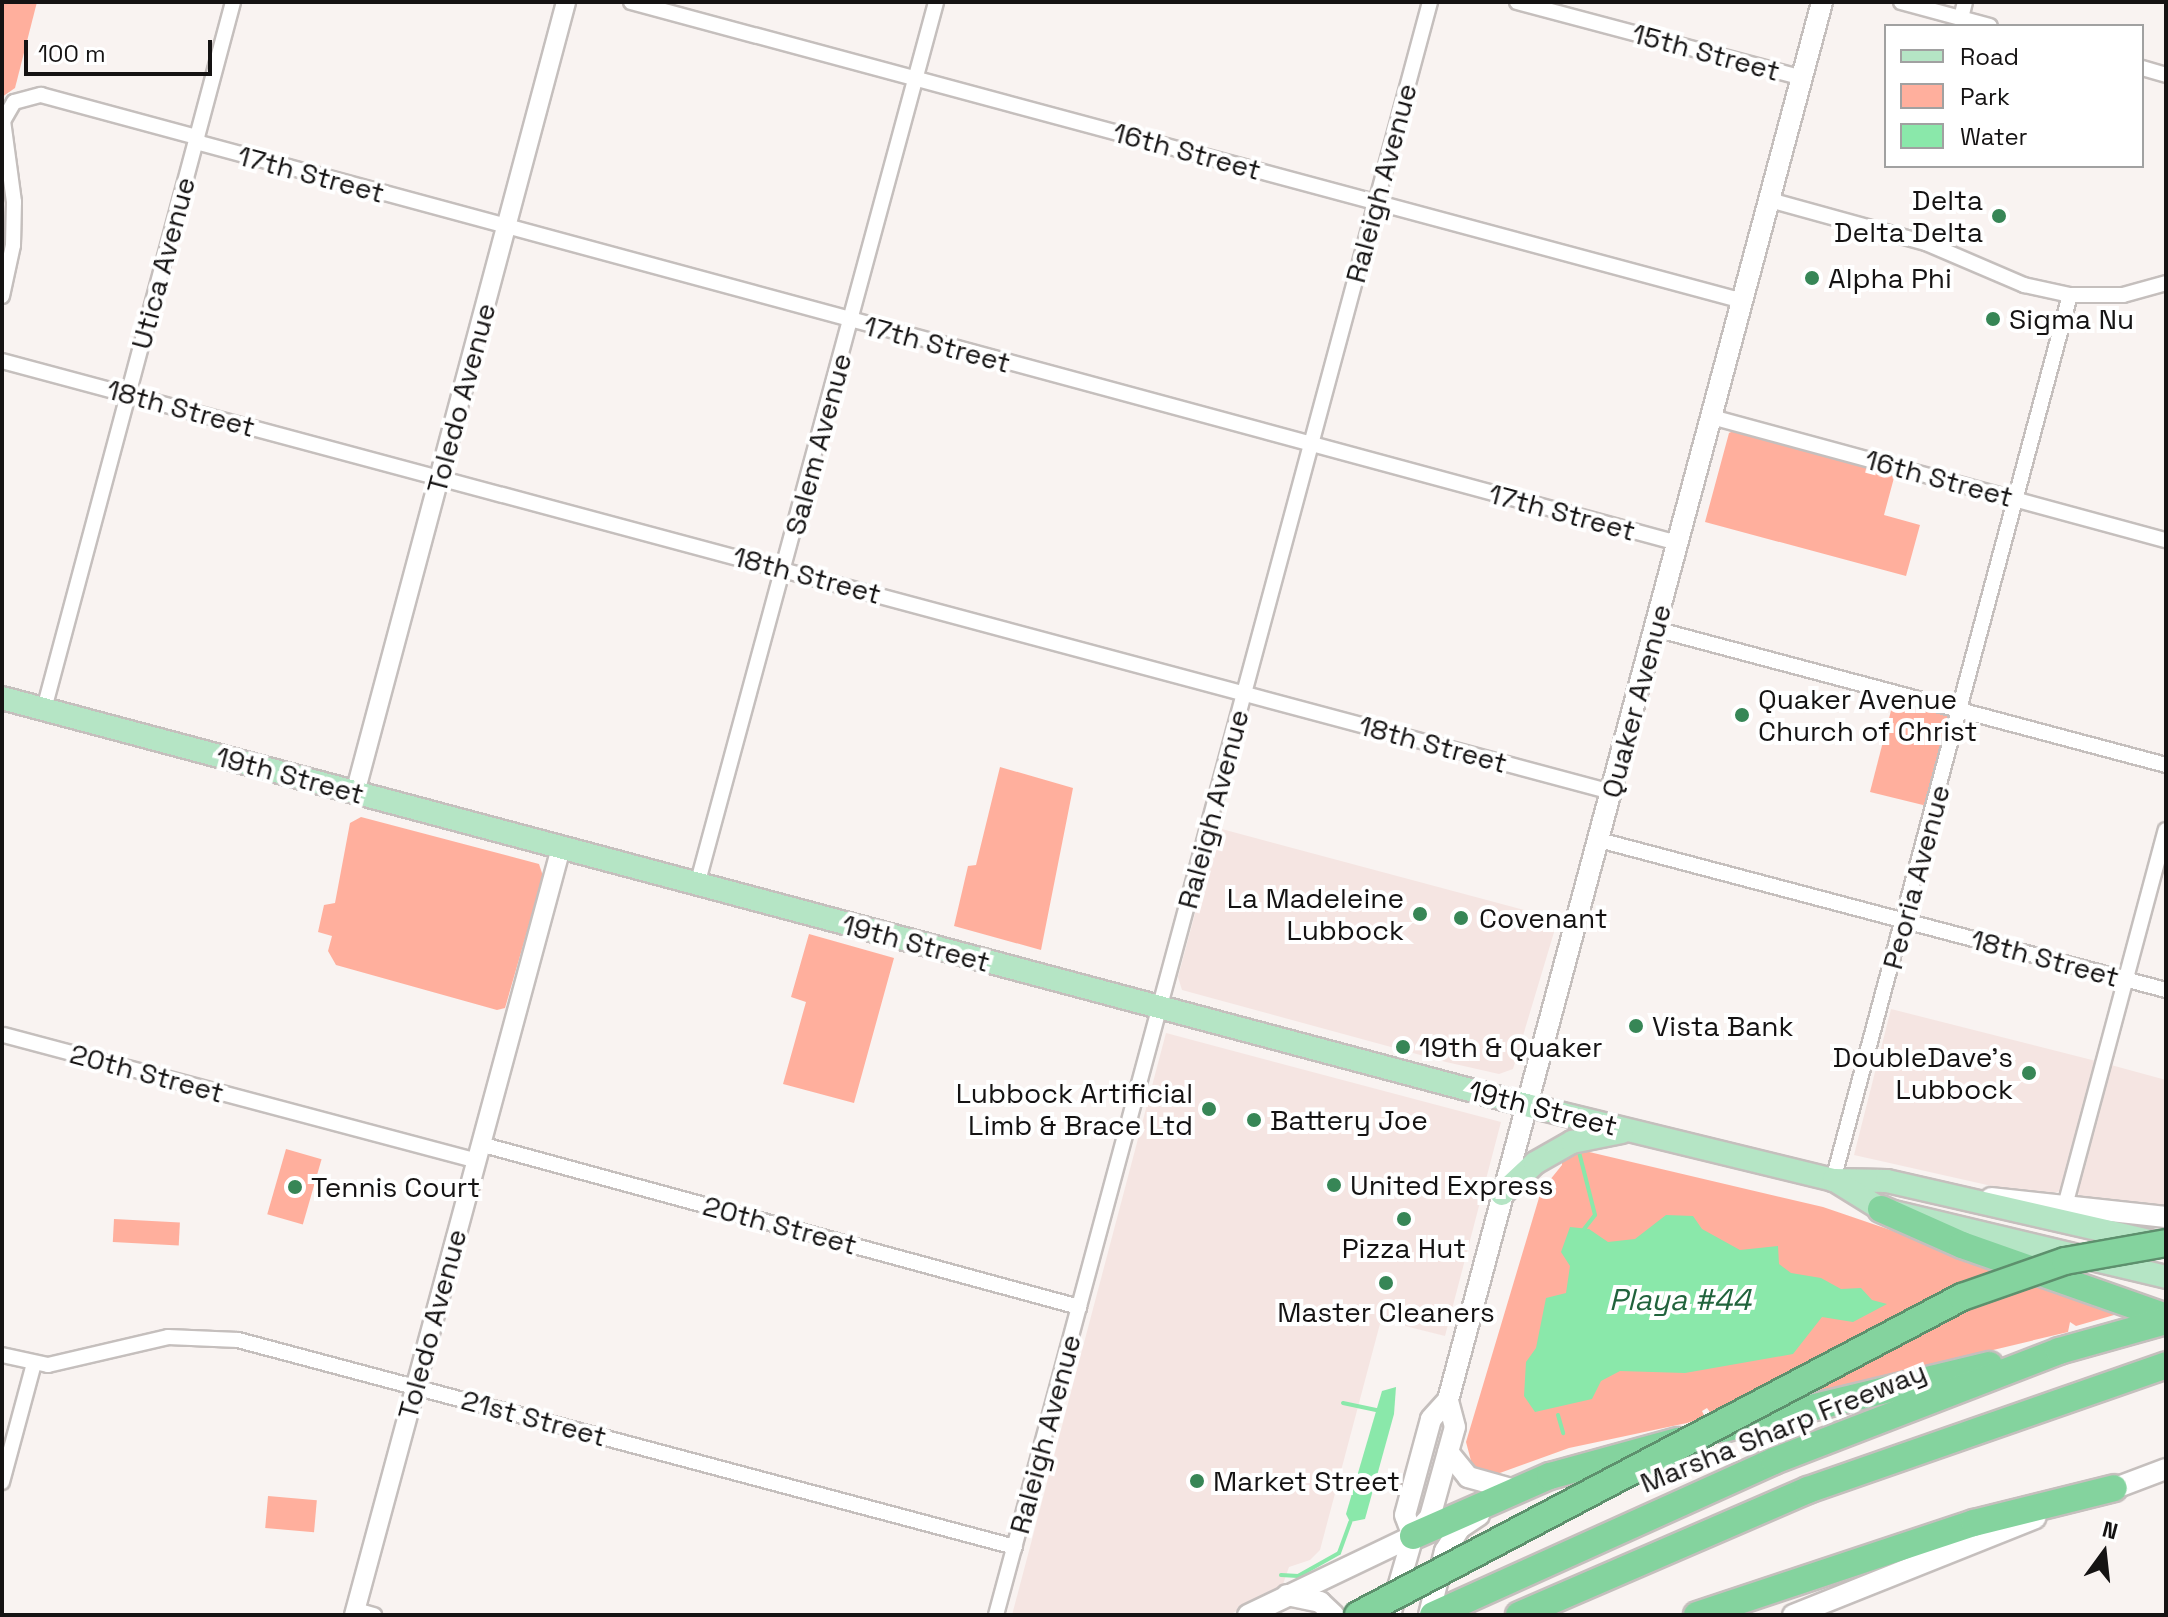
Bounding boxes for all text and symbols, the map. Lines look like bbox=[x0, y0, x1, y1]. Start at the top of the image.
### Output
street label: 15th Street bbox=[1629, 16, 1783, 88]
scale bar bbox=[28, 24, 216, 74]
legend bbox=[1884, 24, 2144, 168]
text: 100 m bbox=[38, 38, 106, 69]
text: Road bbox=[1960, 41, 2019, 72]
street label: Raleigh Avenue bbox=[1338, 80, 1424, 286]
text: Park bbox=[1960, 81, 2010, 112]
street label: 16th Street bbox=[1109, 115, 1265, 187]
text: Water bbox=[1960, 121, 2028, 152]
street label: 17th Street bbox=[234, 138, 388, 210]
street label: Utica Avenue bbox=[124, 173, 202, 353]
place label: Delta Delta Delta bbox=[1834, 183, 1983, 249]
marker: Delta Delta Delta bbox=[1990, 207, 2008, 225]
place label: Alpha Phi bbox=[1828, 261, 1952, 295]
marker: Alpha Phi bbox=[1803, 269, 1821, 287]
street label: Toledo Avenue bbox=[419, 299, 503, 497]
place label: Sigma Nu bbox=[2009, 302, 2134, 336]
street label: 17th Street bbox=[860, 308, 1014, 380]
marker: Sigma Nu bbox=[1984, 310, 2002, 328]
street label: Salem Avenue bbox=[778, 349, 858, 539]
street label: 18th Street bbox=[103, 372, 259, 444]
street label: 16th Street bbox=[1861, 442, 2017, 514]
street label: 17th Street bbox=[1485, 476, 1639, 548]
street label: 18th Street bbox=[729, 539, 885, 611]
street label: Quaker Avenue bbox=[1594, 600, 1678, 802]
place label: Quaker Avenue Church of Christ bbox=[1758, 682, 1977, 748]
street label: Raleigh Avenue bbox=[1170, 706, 1256, 912]
marker: Quaker Avenue Church of Christ bbox=[1733, 706, 1751, 724]
street label: 18th Street bbox=[1355, 708, 1511, 780]
street label: 19th Street bbox=[212, 739, 368, 811]
street label: Peoria Avenue bbox=[1875, 781, 1957, 973]
place label: La Madeleine Lubbock bbox=[1227, 881, 1404, 947]
place label: Covenant bbox=[1479, 901, 1608, 935]
marker: La Madeleine Lubbock bbox=[1411, 905, 1429, 923]
street label: 19th Street bbox=[838, 907, 994, 979]
marker: Covenant bbox=[1450, 907, 1472, 929]
street label: 18th Street bbox=[1967, 922, 2123, 994]
place label: Vista Bank bbox=[1652, 1009, 1794, 1043]
marker: Vista Bank bbox=[1627, 1017, 1645, 1035]
place label: 19th & Quaker bbox=[1419, 1030, 1603, 1064]
street label: 20th Street bbox=[67, 1036, 227, 1110]
marker: 19th & Quaker bbox=[1394, 1038, 1412, 1056]
place label: DoubleDave's Lubbock bbox=[1833, 1040, 2013, 1106]
marker: DoubleDave's Lubbock bbox=[2020, 1064, 2038, 1082]
street label: 19th Street bbox=[1465, 1073, 1621, 1143]
place label: Lubbock Artificial Limb & Brace Ltd bbox=[955, 1076, 1193, 1142]
marker: Lubbock Artificial Limb & Brace Ltd bbox=[1200, 1100, 1218, 1118]
place label: Battery Joe bbox=[1270, 1103, 1428, 1137]
marker: Battery Joe bbox=[1245, 1111, 1263, 1129]
place label: United Express bbox=[1350, 1168, 1553, 1202]
place label: Tennis Court bbox=[311, 1170, 480, 1204]
marker: United Express bbox=[1325, 1176, 1343, 1194]
marker: Tennis Court bbox=[286, 1178, 304, 1196]
street label: 20th Street bbox=[700, 1188, 860, 1262]
marker: Pizza Hut bbox=[1395, 1210, 1413, 1228]
street label: Toledo Avenue bbox=[390, 1225, 474, 1423]
place label: Pizza Hut bbox=[1342, 1231, 1466, 1265]
marker: Master Cleaners bbox=[1377, 1274, 1395, 1292]
water label: Playa #44 bbox=[1609, 1282, 1751, 1318]
place label: Master Cleaners bbox=[1277, 1295, 1495, 1329]
street label: Raleigh Avenue bbox=[1002, 1331, 1088, 1537]
street label: Marsha Sharp Freeway bbox=[1635, 1354, 1931, 1500]
street label: 21st Street bbox=[458, 1383, 610, 1453]
place label: Market Street bbox=[1213, 1464, 1400, 1498]
marker: Market Street bbox=[1188, 1472, 1206, 1490]
north arrow bbox=[2064, 1513, 2144, 1593]
text: N bbox=[2099, 1514, 2121, 1545]

